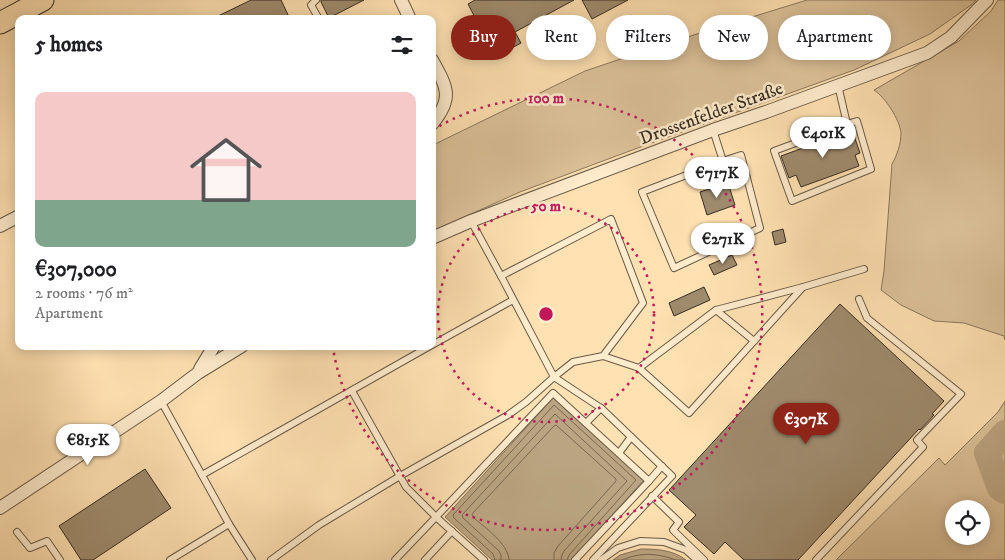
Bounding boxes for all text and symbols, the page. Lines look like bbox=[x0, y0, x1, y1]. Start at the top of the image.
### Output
chip: Buy bbox=[451, 15, 516, 60]
chip: Rent bbox=[526, 15, 596, 60]
chip: Filters bbox=[606, 15, 689, 60]
chip: New bbox=[699, 15, 768, 60]
chip: Apartment bbox=[778, 15, 891, 60]
icon: filters bbox=[388, 31, 416, 59]
text: 5 homes bbox=[35, 32, 103, 58]
street label: Drossenfelder Straße bbox=[637, 78, 786, 150]
text: 100 m bbox=[528, 89, 565, 108]
pin: €401K bbox=[788, 116, 858, 159]
text: €401K bbox=[801, 123, 845, 143]
icon: home bbox=[181, 125, 271, 215]
pin: €717K bbox=[682, 156, 752, 199]
text: €717K bbox=[695, 163, 739, 183]
text: 50 m bbox=[530, 197, 562, 216]
pin: €271K bbox=[688, 222, 758, 265]
text: €271K bbox=[702, 229, 744, 249]
text: €307,000 bbox=[35, 257, 117, 283]
text: 2 rooms · 76 m² bbox=[35, 283, 133, 303]
text: Apartment bbox=[35, 303, 103, 323]
centre of rings bbox=[537, 305, 555, 323]
pin: €307K bbox=[771, 402, 841, 445]
text: €307K bbox=[784, 409, 828, 429]
pin: €815K bbox=[53, 424, 123, 466]
text: €815K bbox=[67, 430, 109, 450]
map controls bbox=[945, 500, 990, 545]
button: locate bbox=[945, 500, 990, 545]

